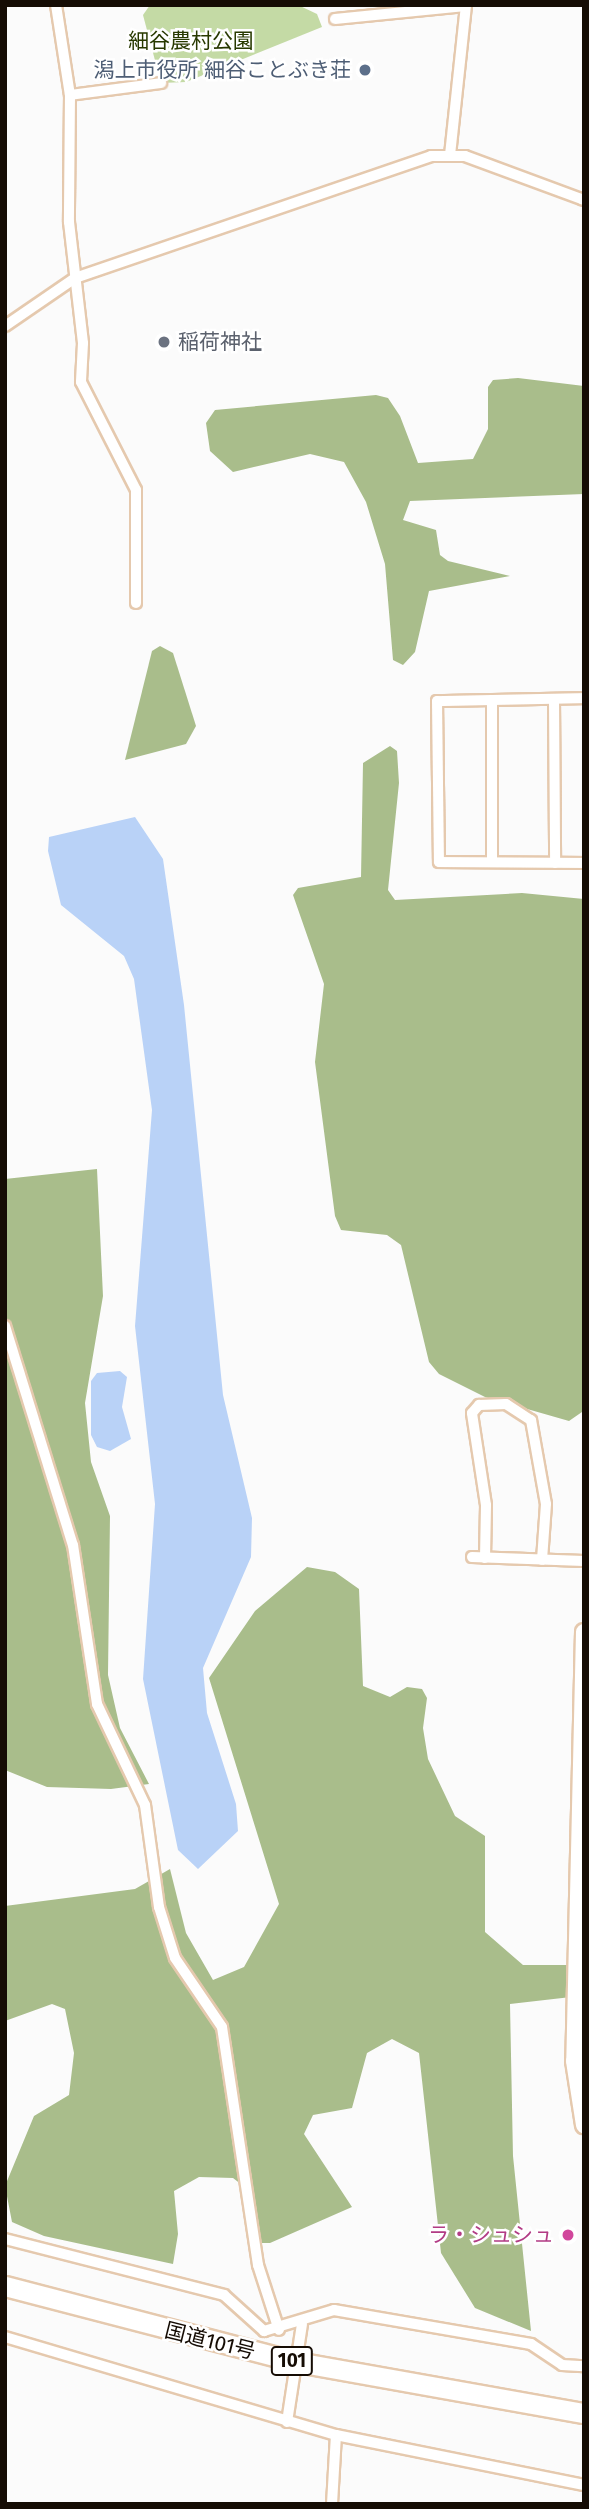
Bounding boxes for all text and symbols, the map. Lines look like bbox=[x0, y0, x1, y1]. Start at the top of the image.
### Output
park label: 細谷農村公園 bbox=[128, 28, 254, 54]
place label: 潟上市役所 細谷ことぶき荘 bbox=[93, 57, 351, 83]
marker: 潟上市役所 細谷ことぶき荘 bbox=[357, 62, 373, 78]
place label: 稲荷神社 bbox=[178, 329, 262, 355]
marker: 稲荷神社 bbox=[156, 334, 172, 350]
place label: ラ・シュシュ bbox=[428, 2222, 554, 2248]
marker: ラ・シュシュ bbox=[560, 2227, 576, 2243]
street label: 国道101号 bbox=[162, 2318, 258, 2364]
road number: 101 bbox=[269, 2346, 315, 2376]

